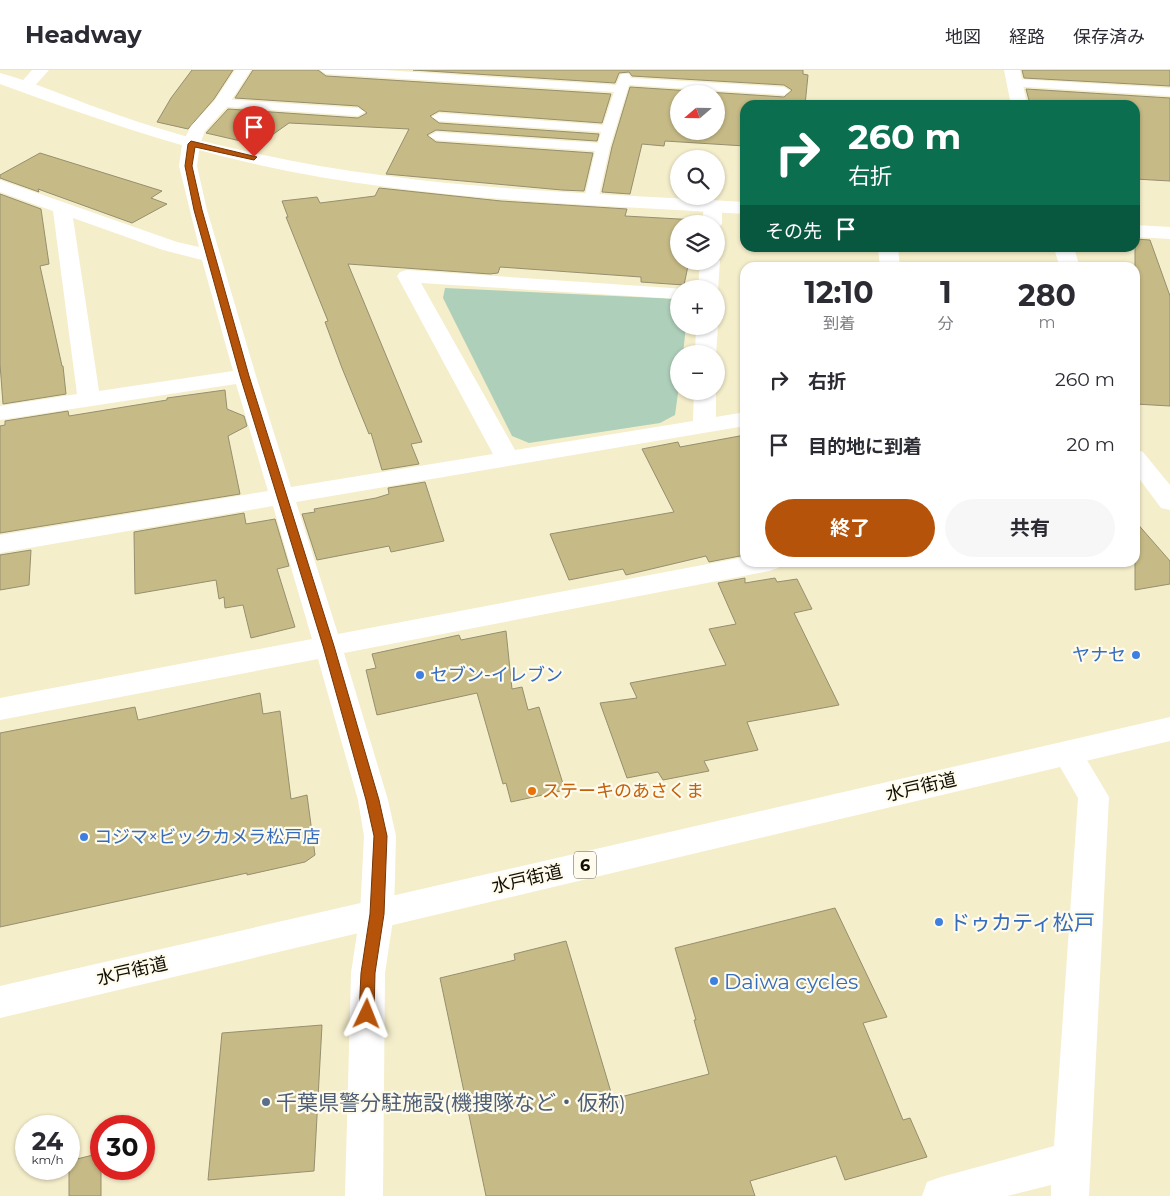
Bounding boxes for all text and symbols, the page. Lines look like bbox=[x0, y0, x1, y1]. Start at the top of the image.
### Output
text: Headway bbox=[25, 20, 142, 49]
text: 地図 bbox=[945, 26, 981, 48]
text: 経路 bbox=[1009, 26, 1045, 48]
text: 保存済み bbox=[1073, 26, 1145, 48]
north arrow bbox=[670, 85, 725, 140]
map controls bbox=[670, 85, 725, 400]
pin bbox=[233, 106, 275, 157]
icon: arrive bbox=[240, 113, 268, 141]
text: 260 m bbox=[848, 115, 961, 158]
icon: right bbox=[765, 120, 830, 185]
button: search bbox=[670, 150, 725, 205]
text: 右折 bbox=[848, 163, 892, 190]
button: layers bbox=[670, 215, 725, 270]
icon: arrive bbox=[832, 215, 860, 243]
text: その先 bbox=[765, 220, 822, 243]
text: 12:10 bbox=[804, 274, 874, 311]
text: 1 bbox=[940, 274, 952, 311]
text: 280 bbox=[1018, 277, 1076, 314]
button: + bbox=[670, 280, 725, 335]
text: m bbox=[1038, 313, 1055, 332]
text: 到着 bbox=[823, 314, 855, 333]
text: 分 bbox=[938, 314, 954, 333]
button: − bbox=[670, 345, 725, 400]
icon: right bbox=[765, 366, 793, 394]
text: 260 m bbox=[1055, 368, 1115, 391]
text: 右折 bbox=[808, 370, 846, 393]
icon: arrive bbox=[765, 431, 793, 459]
text: 20 m bbox=[1067, 433, 1115, 456]
text: 目的地に到着 bbox=[808, 435, 922, 458]
button: 終了 bbox=[765, 499, 935, 557]
button: 共有 bbox=[945, 499, 1115, 557]
place label: ヤナセ bbox=[1072, 644, 1126, 666]
marker: ヤナセ bbox=[1130, 649, 1142, 661]
place label: セブン-イレブン bbox=[430, 664, 563, 686]
marker: セブン-イレブン bbox=[414, 669, 426, 681]
street label: 水戸街道 bbox=[883, 768, 959, 806]
place label: ステーキのあさくま bbox=[542, 780, 704, 802]
marker: ステーキのあさくま bbox=[526, 785, 538, 797]
place label: コジマ×ビックカメラ松戸店 bbox=[94, 826, 320, 848]
marker: コジマ×ビックカメラ松戸店 bbox=[78, 831, 90, 843]
road number: 6 bbox=[574, 852, 596, 878]
street label: 水戸街道 bbox=[489, 860, 565, 898]
place label: ドゥカティ松戸 bbox=[949, 910, 1095, 935]
marker: ドゥカティ松戸 bbox=[933, 916, 945, 928]
street label: 水戸街道 bbox=[94, 952, 170, 990]
place label: Daiwa cycles bbox=[724, 969, 858, 994]
marker: Daiwa cycles bbox=[708, 975, 720, 987]
position arrow bbox=[340, 987, 392, 1039]
place label: 千葉県警分駐施設(機捜隊など・仮称) bbox=[276, 1090, 626, 1115]
marker: 千葉県警分駐施設(機捜隊など・仮称) bbox=[260, 1096, 272, 1108]
speed limit sign: 30 bbox=[90, 1115, 155, 1180]
text: 24 bbox=[32, 1126, 63, 1156]
text: km/h bbox=[31, 1152, 64, 1167]

